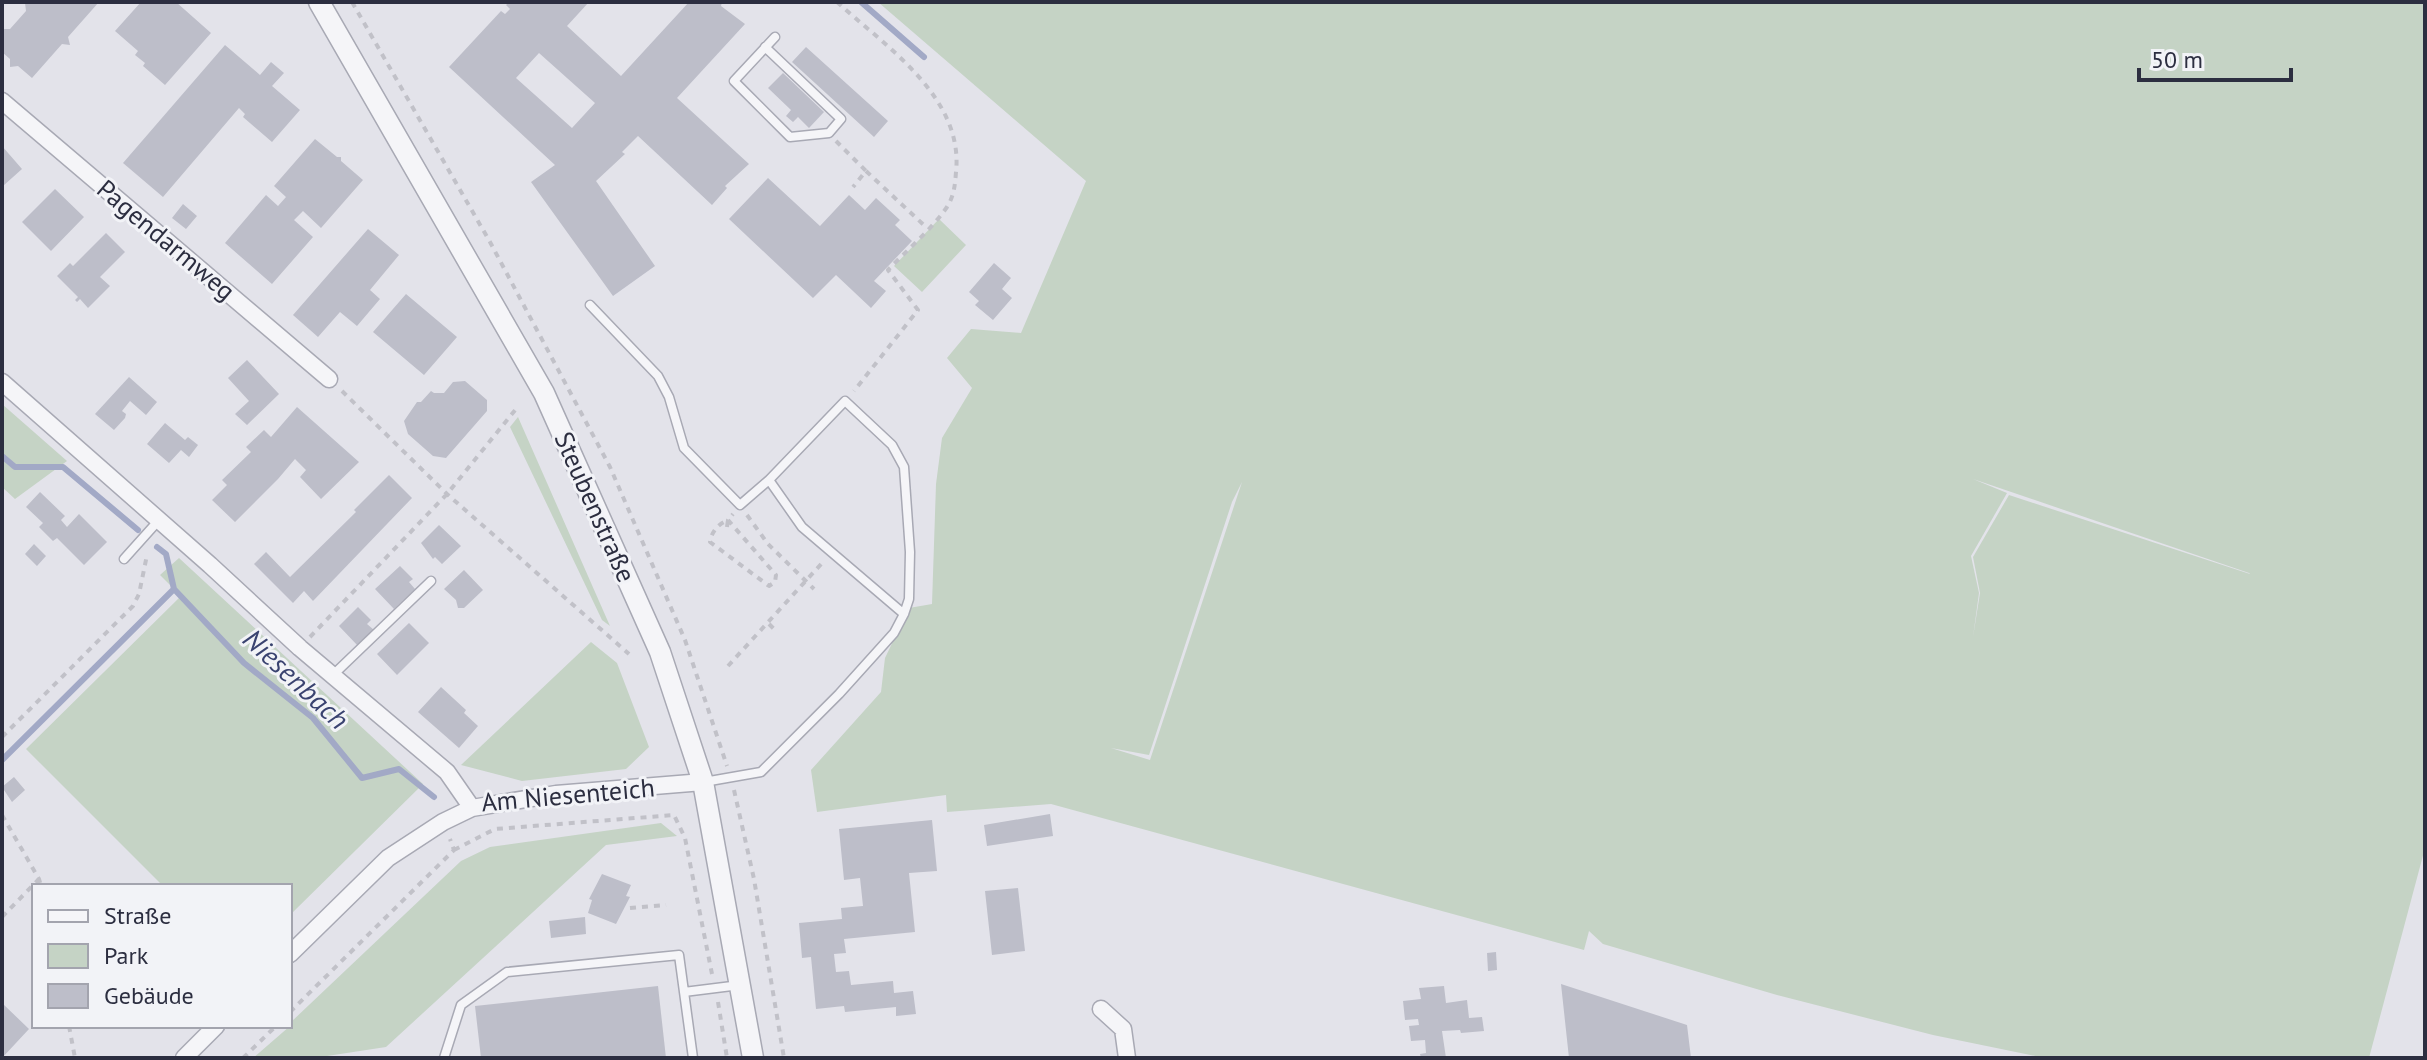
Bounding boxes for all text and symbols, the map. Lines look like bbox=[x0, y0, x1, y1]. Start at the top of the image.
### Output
scale bar bbox=[2139, 32, 2291, 82]
text: 50 m bbox=[2151, 44, 2203, 75]
street label: Pagendarmweg bbox=[90, 172, 242, 307]
street label: Steubenstraße bbox=[548, 426, 643, 587]
water label: Niesenbach bbox=[236, 620, 357, 737]
street label: Am Niesenteich bbox=[480, 770, 656, 819]
legend bbox=[32, 884, 292, 1028]
text: Straße bbox=[104, 900, 171, 931]
text: Park bbox=[104, 940, 149, 971]
text: Gebäude bbox=[104, 980, 194, 1011]

